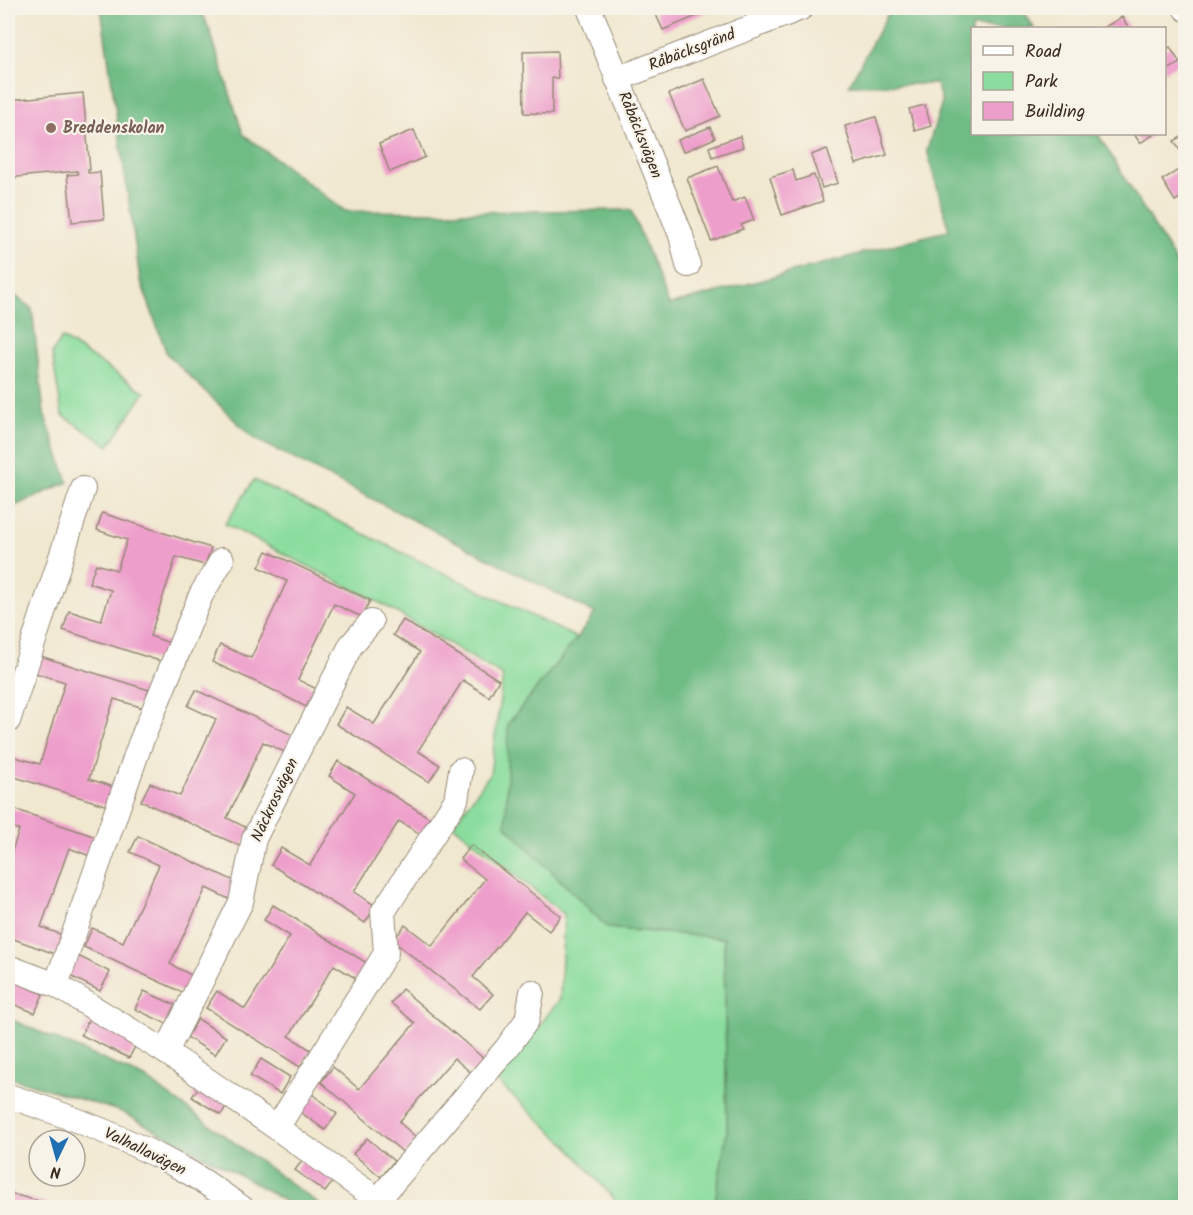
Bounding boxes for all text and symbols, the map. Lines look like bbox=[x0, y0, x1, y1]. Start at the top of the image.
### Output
street label: Råbäcksgränd bbox=[645, 22, 740, 78]
legend bbox=[971, 27, 1166, 135]
text: Road bbox=[1025, 38, 1062, 67]
text: Park bbox=[1025, 68, 1058, 97]
street label: Råbäcksvägen bbox=[611, 88, 669, 182]
text: Building bbox=[1025, 98, 1085, 127]
place label: Breddenskolan bbox=[63, 116, 165, 141]
marker: Breddenskolan bbox=[44, 121, 58, 135]
street label: Näckrosvägen bbox=[245, 754, 305, 846]
street label: Valhallavägen bbox=[100, 1121, 190, 1183]
north arrow bbox=[27, 1128, 87, 1188]
text: N bbox=[50, 1159, 62, 1184]

